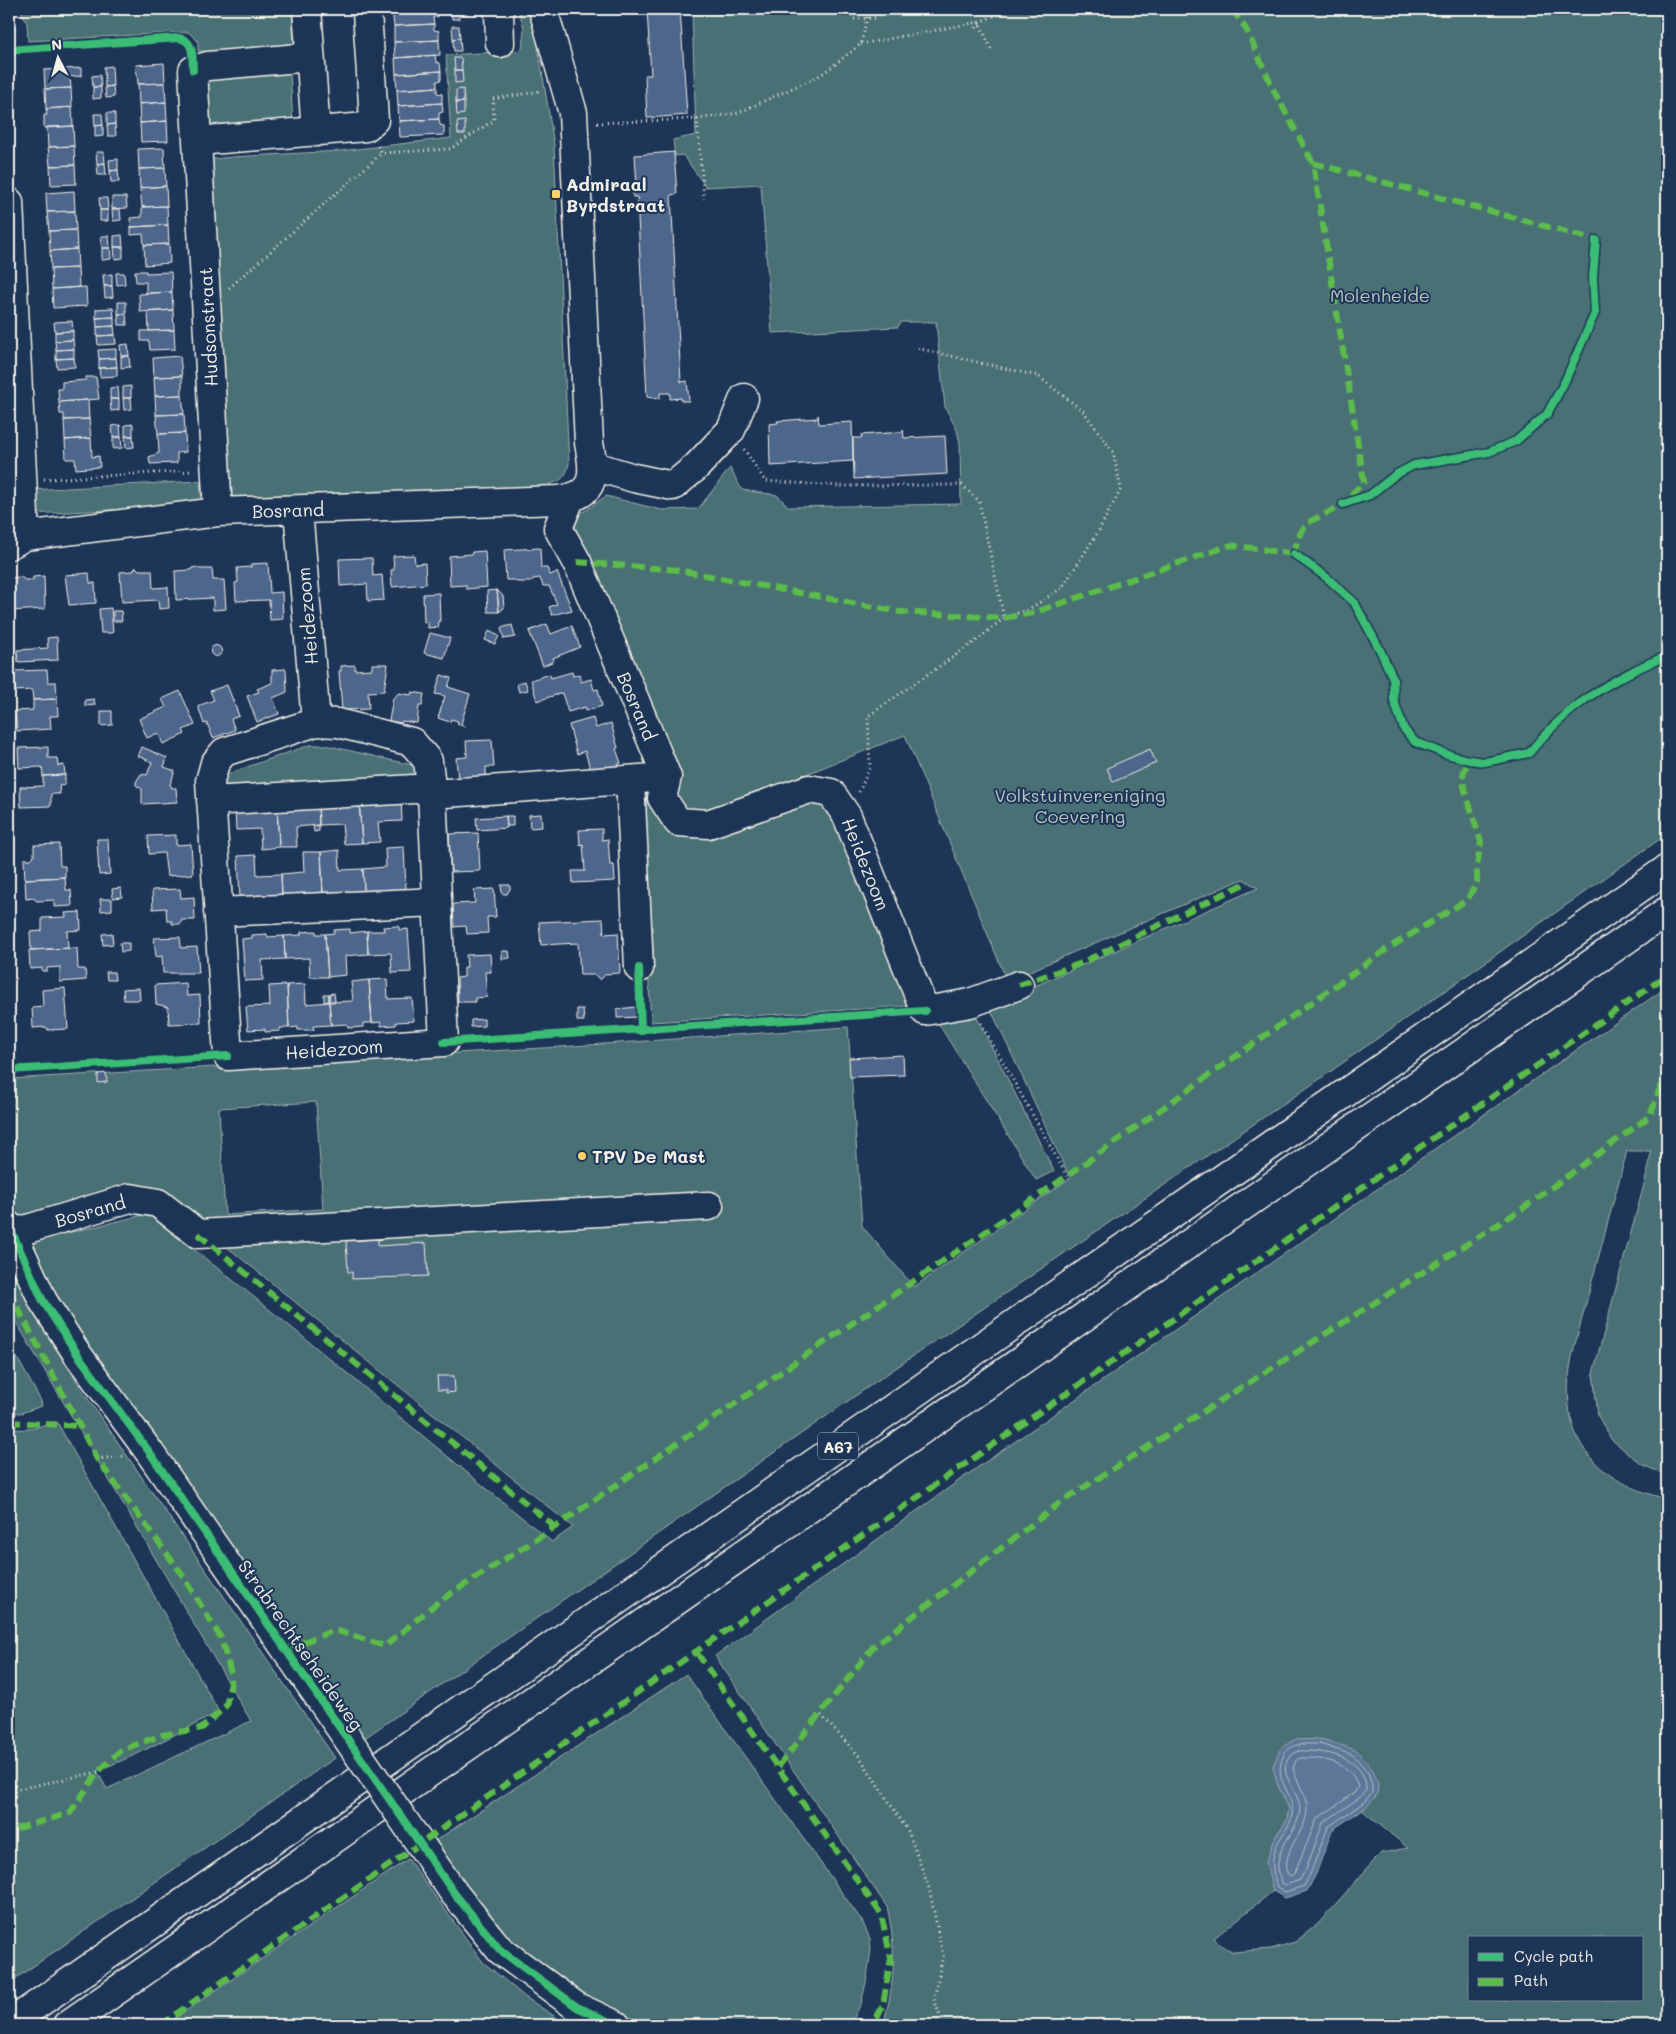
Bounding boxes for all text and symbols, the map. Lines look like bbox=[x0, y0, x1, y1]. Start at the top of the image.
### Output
north arrow bbox=[32, 32, 82, 82]
text: N bbox=[50, 35, 63, 55]
place label: Admiraal Byrdstraat bbox=[566, 172, 665, 217]
marker: Admiraal Byrdstraat bbox=[550, 188, 562, 200]
street label: Hudsonstraat bbox=[193, 267, 223, 387]
park label: Molenheide bbox=[1330, 283, 1430, 307]
street label: Bosrand bbox=[251, 497, 325, 523]
street label: Heidezoom bbox=[291, 566, 323, 666]
street label: Bosrand bbox=[612, 668, 662, 744]
park label: Volkstuinvereniging Coevering bbox=[995, 783, 1166, 828]
street label: Heidezoom bbox=[837, 814, 895, 914]
street label: Heidezoom bbox=[284, 1034, 384, 1064]
place label: TPV De Mast bbox=[592, 1144, 706, 1168]
marker: TPV De Mast bbox=[576, 1150, 588, 1162]
street label: Bosrand bbox=[52, 1190, 128, 1232]
road number: A67 bbox=[818, 1432, 858, 1460]
street label: Strabrechtseheideweg bbox=[233, 1555, 369, 1735]
legend bbox=[1468, 1936, 1644, 2002]
text: Cycle path bbox=[1514, 1946, 1593, 1966]
text: Path bbox=[1514, 1970, 1548, 1990]

